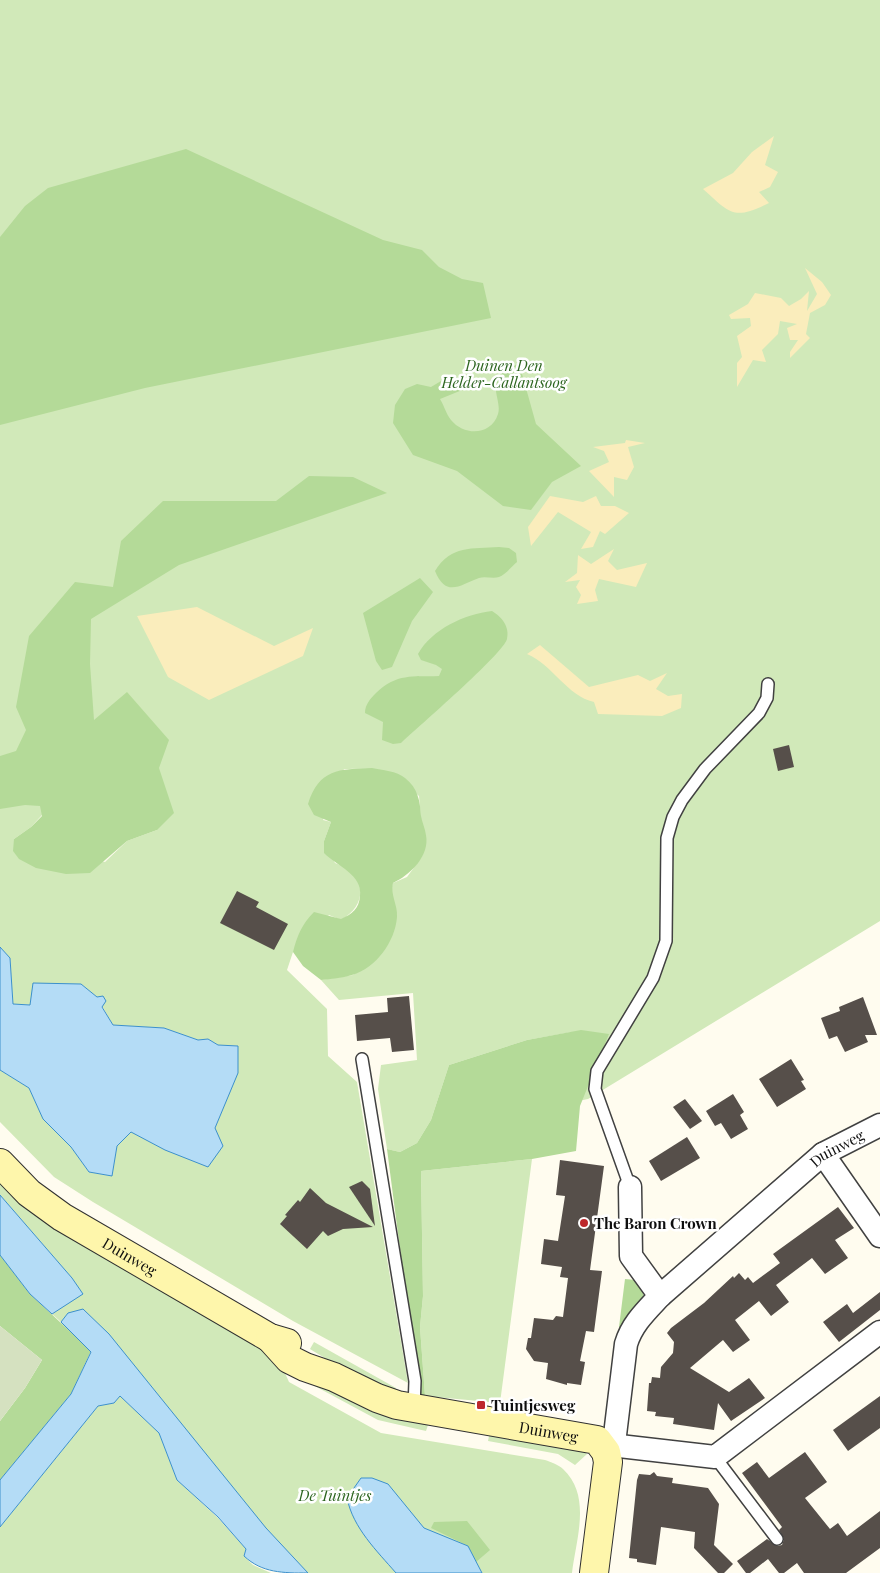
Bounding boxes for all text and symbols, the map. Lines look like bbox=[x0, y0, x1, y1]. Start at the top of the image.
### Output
park label: Duinen Den Helder-Callantsoog bbox=[441, 355, 568, 392]
street label: Duinweg bbox=[805, 1125, 868, 1171]
place label: The Baron Crown bbox=[594, 1213, 717, 1233]
marker: The Baron Crown bbox=[578, 1217, 590, 1229]
street label: Duinweg bbox=[99, 1233, 161, 1280]
place label: Tuintjesweg bbox=[491, 1395, 576, 1415]
marker: Tuintjesweg bbox=[475, 1399, 487, 1411]
street label: Duinweg bbox=[518, 1417, 580, 1447]
park label: De Tuintjes bbox=[298, 1485, 372, 1505]

